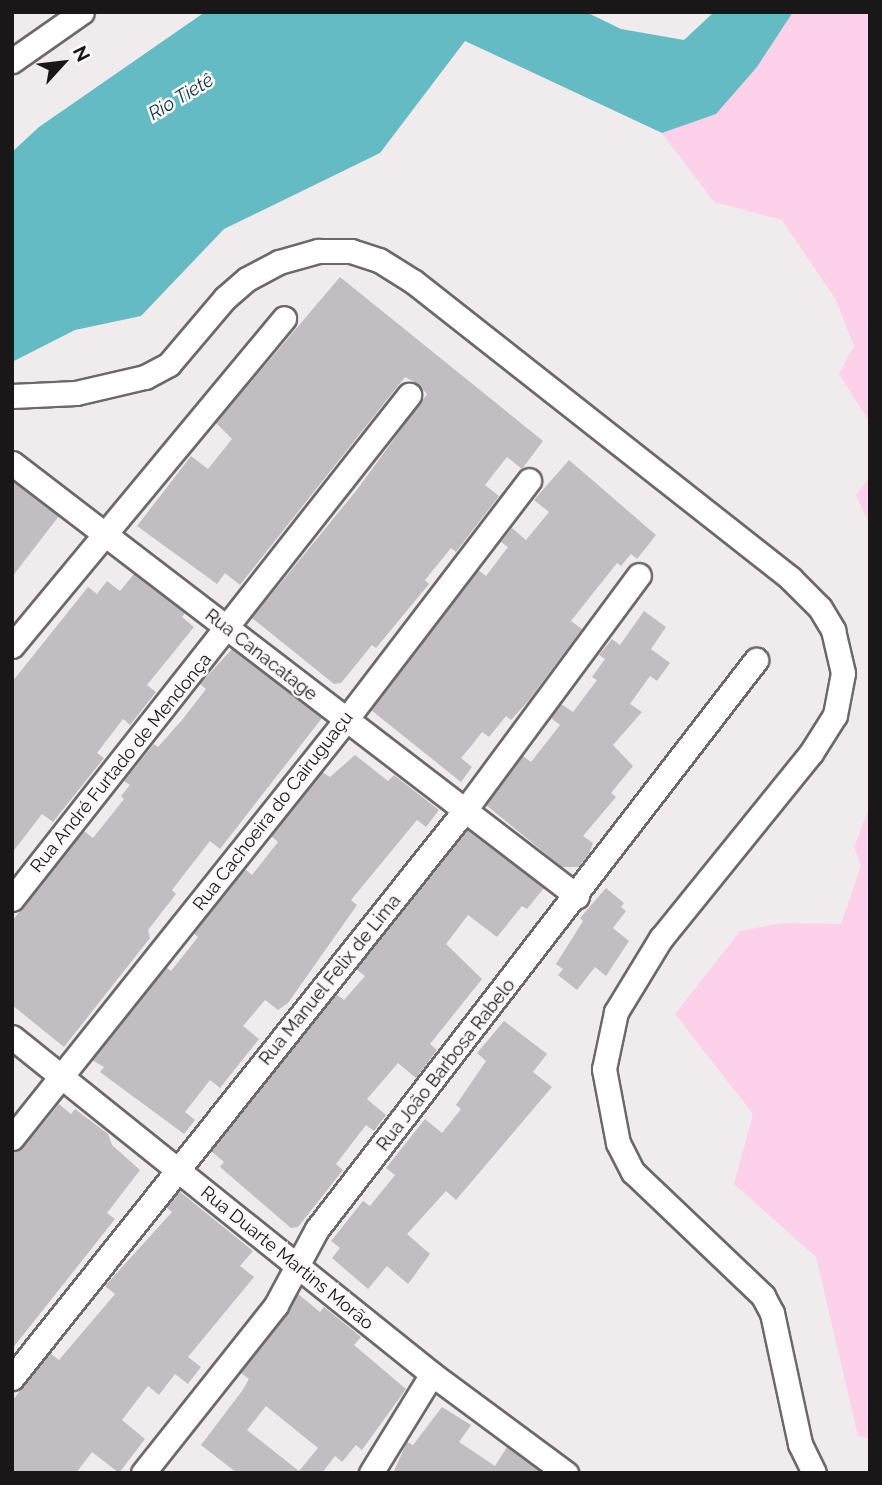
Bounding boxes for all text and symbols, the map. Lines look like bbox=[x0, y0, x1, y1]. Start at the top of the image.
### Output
north arrow bbox=[28, 28, 98, 98]
text: N bbox=[69, 42, 95, 65]
water label: Rio Tietê bbox=[144, 69, 218, 125]
street label: Rua Canacatage bbox=[201, 605, 321, 705]
street label: Rua André Furtado de Mendonça bbox=[26, 649, 216, 877]
street label: Rua Cachoeira do Cairuguaçu bbox=[188, 707, 358, 915]
street label: Rua Manuel Felix de Lima bbox=[254, 890, 406, 1070]
street label: Rua João Barbosa Rabelo bbox=[372, 975, 520, 1155]
street label: Rua Duarte Martins Morão bbox=[196, 1182, 378, 1334]

